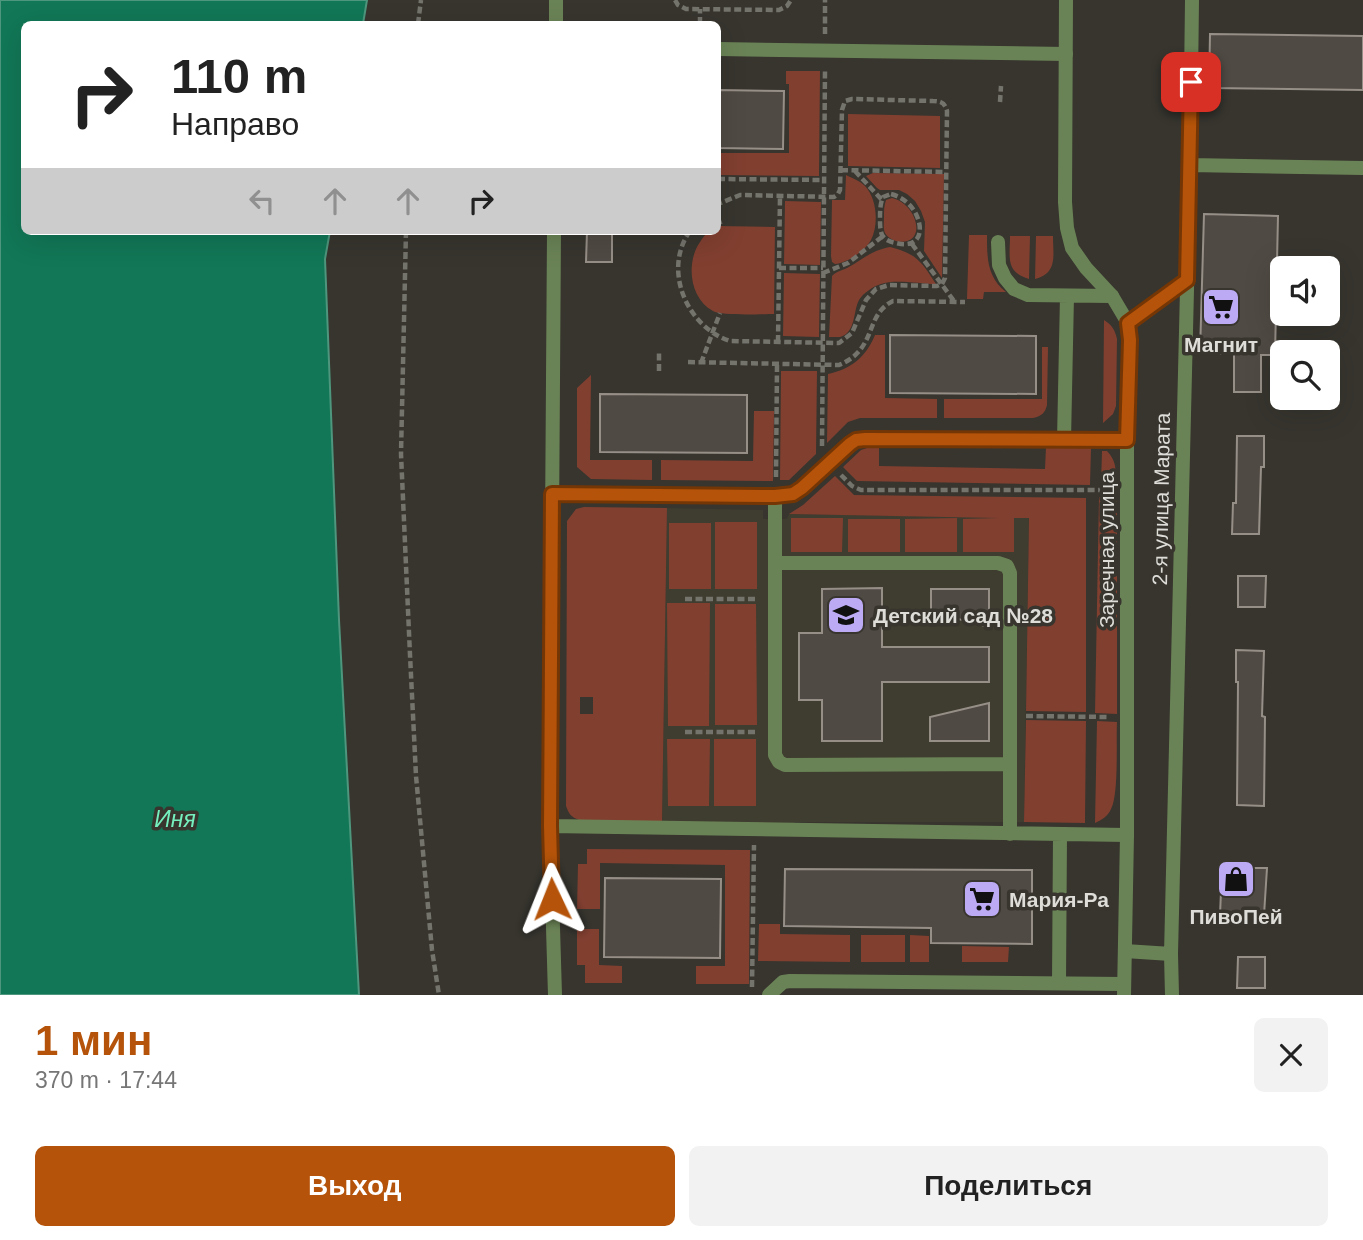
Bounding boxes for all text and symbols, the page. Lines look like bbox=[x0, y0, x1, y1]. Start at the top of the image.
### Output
icon: right bbox=[56, 49, 147, 140]
text: 110 m bbox=[171, 49, 307, 103]
pin bbox=[1161, 52, 1221, 112]
icon: arrive bbox=[1172, 63, 1210, 101]
text: Направо bbox=[171, 106, 299, 142]
icon: left bbox=[243, 182, 281, 220]
icon: ahead bbox=[316, 182, 354, 220]
icon: ahead bbox=[389, 182, 427, 220]
icon: right bbox=[462, 182, 500, 220]
map controls bbox=[1270, 256, 1340, 410]
button: sound bbox=[1270, 256, 1340, 326]
supermarket icon: Магнит bbox=[1200, 286, 1242, 328]
place label: Магнит bbox=[1184, 333, 1258, 356]
button: search bbox=[1270, 340, 1340, 410]
street label: 2-я улица Марата bbox=[1148, 412, 1174, 586]
street label: Заречная улица bbox=[1095, 472, 1118, 628]
school or university icon: Детский сад №28 bbox=[825, 594, 867, 636]
place label: Детский сад №28 bbox=[873, 604, 1053, 627]
water label: Иня bbox=[154, 806, 196, 832]
shop icon: ПивоПей bbox=[1215, 858, 1257, 900]
position arrow bbox=[515, 862, 589, 936]
supermarket icon: Мария-Ра bbox=[961, 878, 1003, 920]
place label: Мария-Ра bbox=[1009, 888, 1109, 911]
place label: ПивоПей bbox=[1189, 905, 1283, 928]
text: 1 мин bbox=[35, 1017, 152, 1064]
button: close bbox=[1254, 1018, 1328, 1092]
text: 370 m · 17:44 bbox=[35, 1067, 177, 1093]
button: Выход bbox=[35, 1146, 675, 1226]
button: Поделиться bbox=[689, 1146, 1328, 1226]

